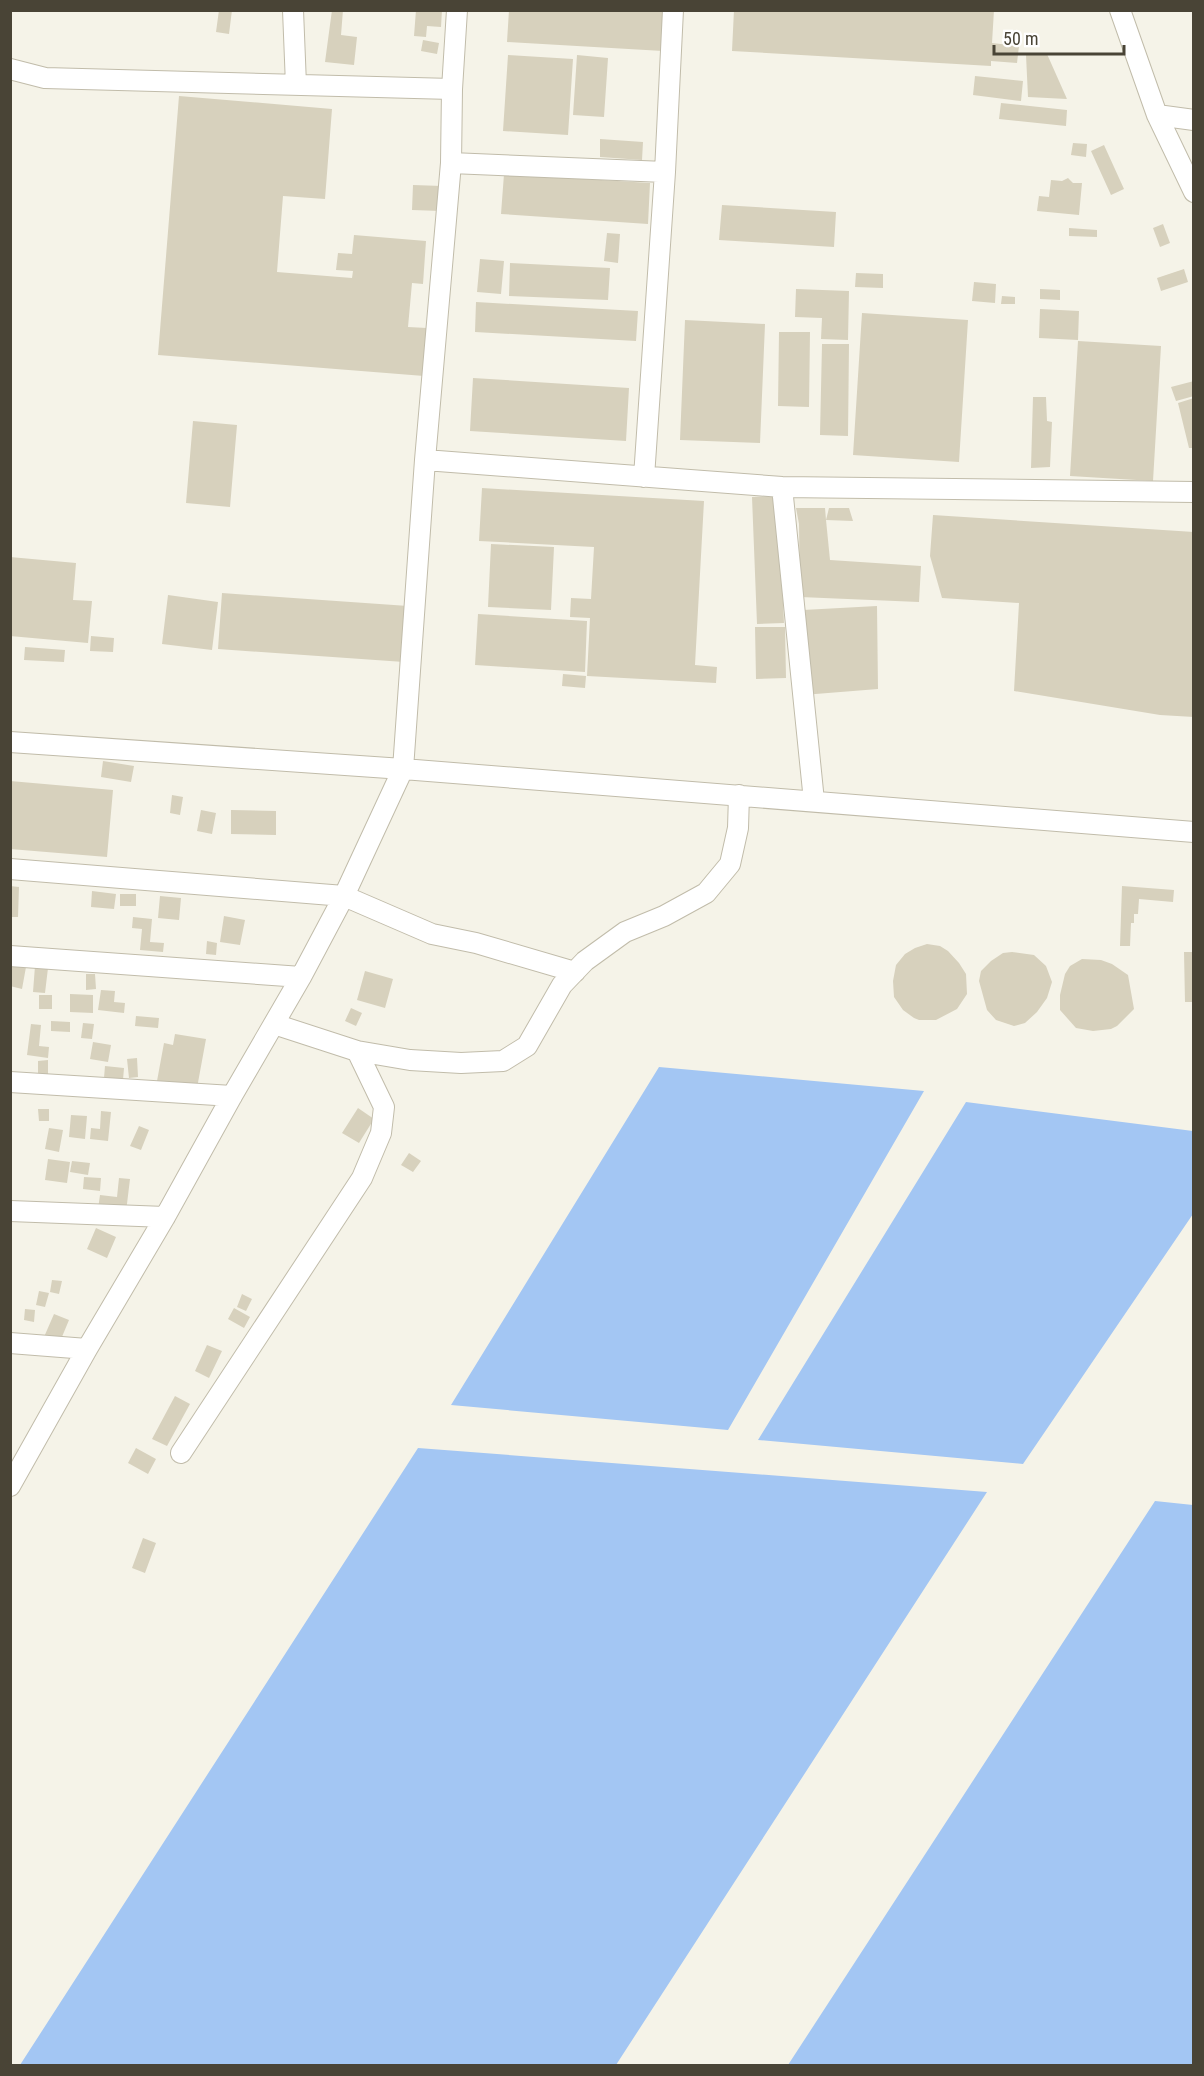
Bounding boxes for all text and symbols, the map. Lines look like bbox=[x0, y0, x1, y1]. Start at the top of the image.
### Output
scale bar bbox=[994, 18, 1124, 56]
text: 50 m bbox=[1003, 28, 1038, 49]

